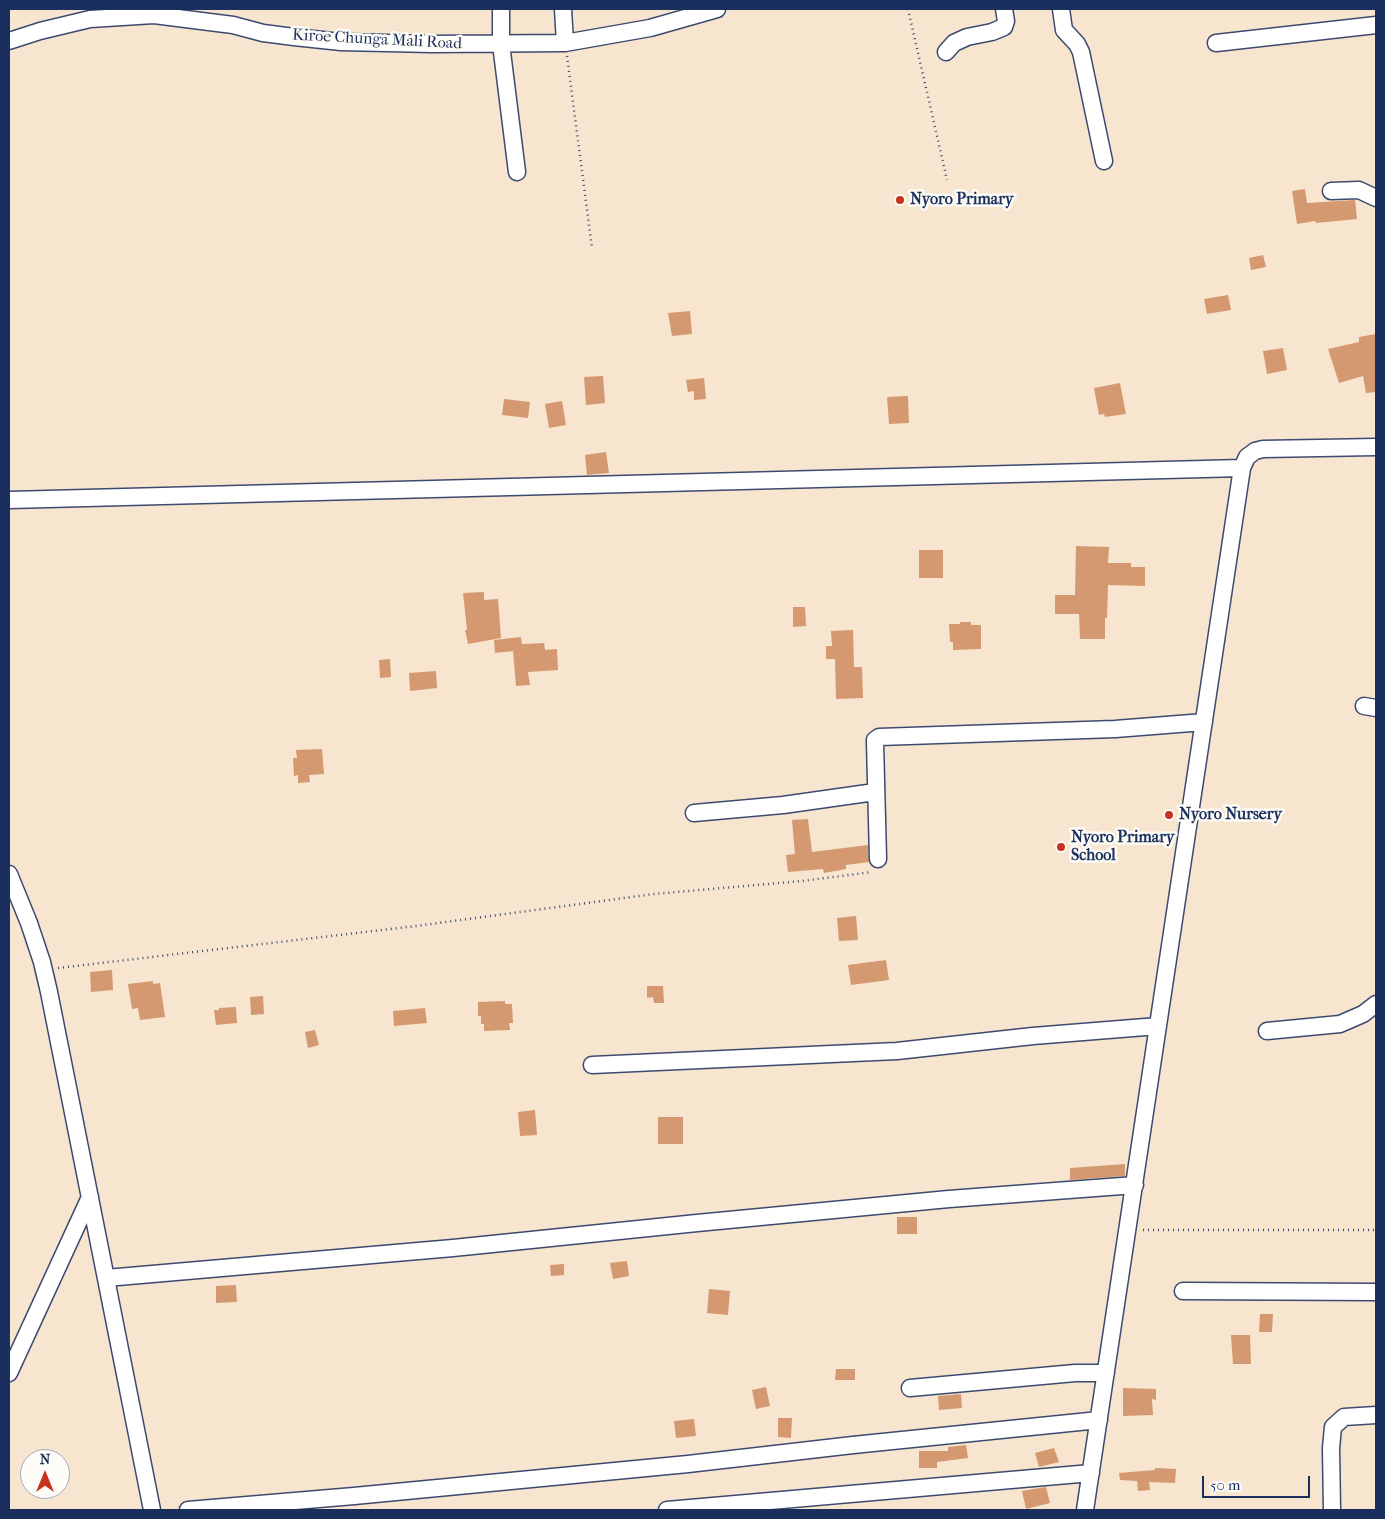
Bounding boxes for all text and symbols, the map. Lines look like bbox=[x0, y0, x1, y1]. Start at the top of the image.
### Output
street label: Kiroe Chunga Mali Road bbox=[292, 26, 462, 54]
place label: Nyoro Primary bbox=[910, 190, 1013, 210]
marker: Nyoro Primary bbox=[894, 194, 906, 206]
place label: Nyoro Nursery bbox=[1179, 805, 1282, 825]
marker: Nyoro Nursery bbox=[1163, 809, 1175, 821]
place label: Nyoro Primary School bbox=[1071, 828, 1174, 866]
marker: Nyoro Primary School bbox=[1055, 841, 1067, 853]
north arrow bbox=[20, 1449, 70, 1499]
text: N bbox=[40, 1451, 50, 1468]
scale bar bbox=[1205, 1466, 1312, 1498]
text: 50 m bbox=[1210, 1476, 1240, 1494]

